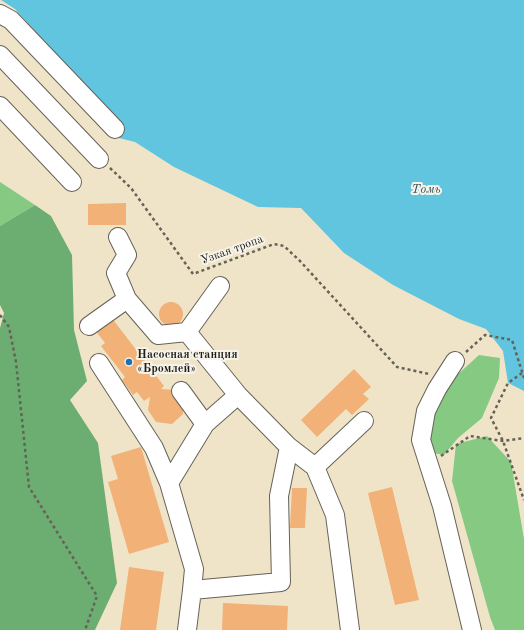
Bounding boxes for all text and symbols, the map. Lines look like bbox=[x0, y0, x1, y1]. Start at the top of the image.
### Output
water label: Томь bbox=[411, 182, 441, 198]
street label: Узкая тропа bbox=[199, 232, 265, 268]
place label: Насосная станция «Бромлей» bbox=[137, 348, 238, 376]
marker: Насосная станция «Бромлей» bbox=[124, 357, 134, 367]

